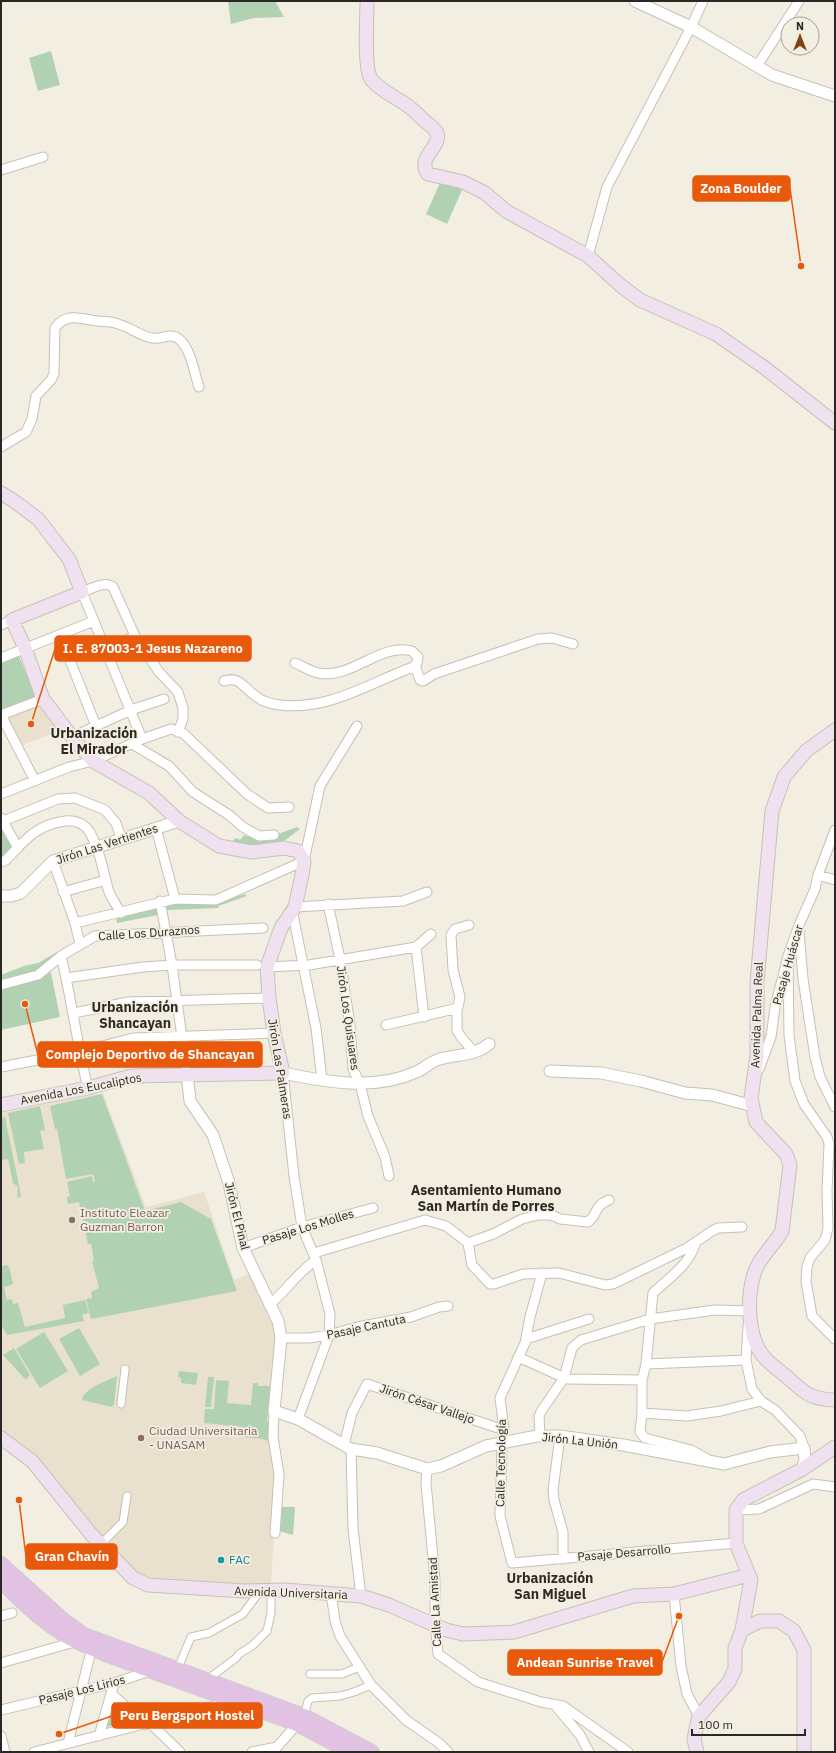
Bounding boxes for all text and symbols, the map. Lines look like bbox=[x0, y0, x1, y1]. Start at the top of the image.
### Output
north arrow bbox=[780, 16, 820, 56]
text: N bbox=[796, 19, 804, 33]
callout: Zona Boulder bbox=[693, 176, 790, 201]
text: Zona Boulder bbox=[700, 180, 782, 197]
callout: I. E. 87003-1 Jesus Nazareno bbox=[55, 636, 251, 661]
text: I. E. 87003-1 Jesus Nazareno bbox=[63, 640, 243, 657]
district label: Urbanización El Mirador bbox=[51, 724, 137, 758]
street label: Jirón Las Vertientes bbox=[54, 820, 160, 867]
street label: Calle Los Duraznos bbox=[98, 921, 200, 944]
street label: Pasaje Huáscar bbox=[769, 923, 806, 1007]
street label: Avenida Palma Real bbox=[747, 962, 766, 1068]
street label: Jirón Los Quisuares bbox=[334, 965, 363, 1071]
district label: Urbanización Shancayan bbox=[92, 998, 178, 1032]
street label: Jirón Las Palmeras bbox=[265, 1018, 296, 1120]
callout: Complejo Deportivo de Shancayan bbox=[38, 1042, 262, 1067]
text: Complejo Deportivo de Shancayan bbox=[46, 1046, 254, 1063]
street label: Avenida Los Eucaliptos bbox=[19, 1069, 143, 1108]
street label: Jirón El Pinal bbox=[222, 1180, 253, 1252]
district label: Asentamiento Humano San Martín de Porres bbox=[411, 1181, 561, 1215]
place label: Instituto Eleazar Guzman Barron bbox=[80, 1205, 170, 1234]
street label: Pasaje Los Molles bbox=[260, 1205, 356, 1248]
marker: Instituto Eleazar Guzman Barron bbox=[67, 1215, 77, 1225]
street label: Pasaje Cantuta bbox=[325, 1311, 407, 1342]
street label: Jirón César Vallejo bbox=[378, 1380, 477, 1427]
street label: Calle Tecnología bbox=[492, 1418, 509, 1507]
place label: Ciudad Universitaria - UNASAM bbox=[149, 1423, 258, 1452]
street label: Jirón La Unión bbox=[541, 1429, 619, 1452]
marker: Ciudad Universitaria - UNASAM bbox=[136, 1433, 146, 1443]
street label: Pasaje Desarrollo bbox=[577, 1541, 672, 1564]
callout: Gran Chavín bbox=[26, 1544, 117, 1569]
text: Gran Chavín bbox=[35, 1548, 109, 1565]
place label: FAC bbox=[229, 1552, 251, 1567]
marker: FAC bbox=[216, 1555, 226, 1565]
street label: Calle La Amistad bbox=[425, 1557, 444, 1647]
district label: Urbanización San Miguel bbox=[507, 1569, 593, 1603]
street label: Avenida Universitaria bbox=[234, 1583, 349, 1602]
callout: Andean Sunrise Travel bbox=[508, 1650, 662, 1675]
text: Andean Sunrise Travel bbox=[516, 1654, 654, 1671]
street label: Pasaje Los Lirios bbox=[37, 1671, 127, 1707]
callout: Peru Bergsport Hostel bbox=[112, 1703, 262, 1728]
text: Peru Bergsport Hostel bbox=[120, 1707, 254, 1724]
scale bar bbox=[692, 1711, 805, 1737]
text: 100 m bbox=[698, 1717, 733, 1732]

